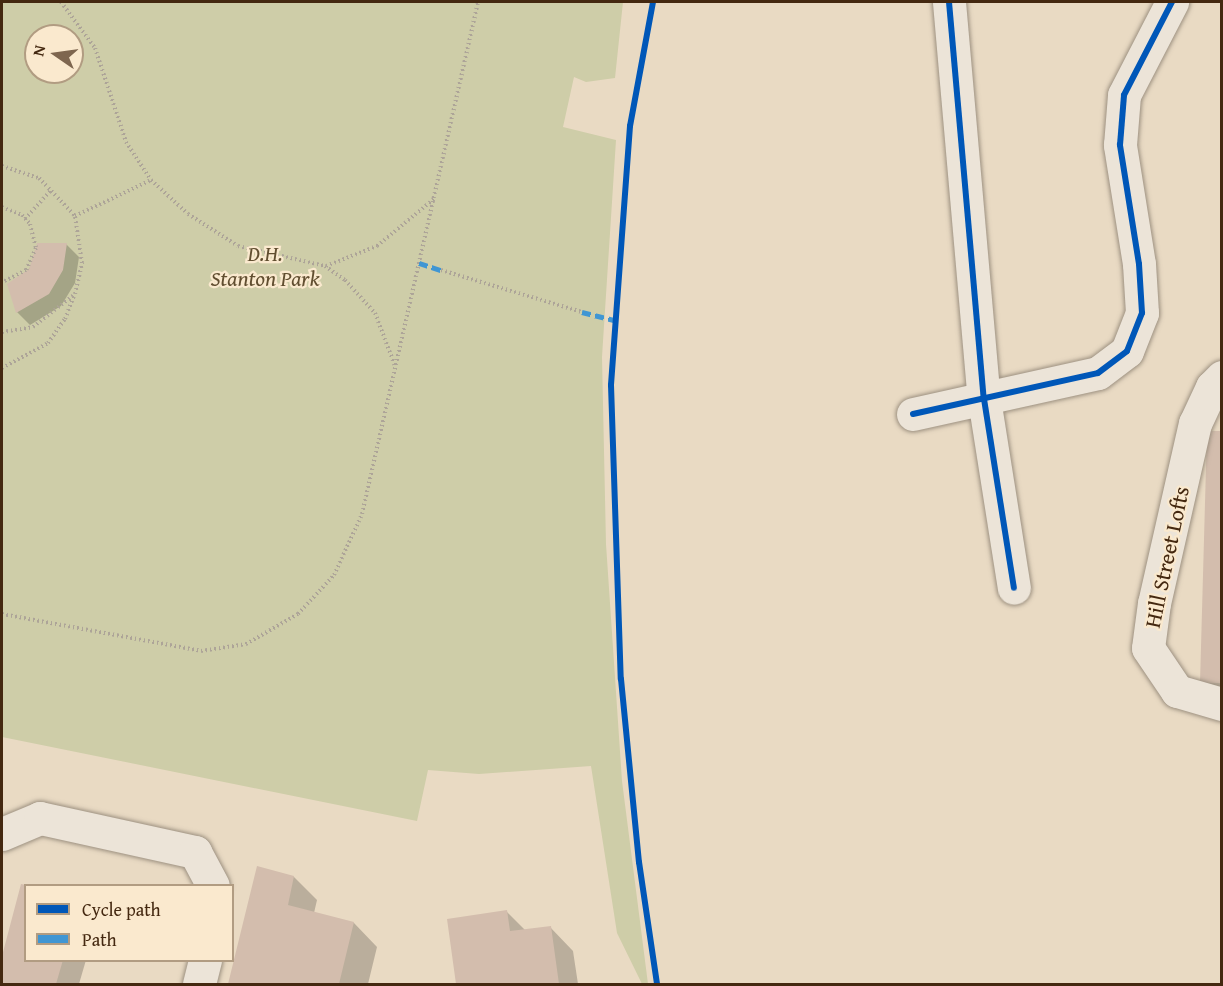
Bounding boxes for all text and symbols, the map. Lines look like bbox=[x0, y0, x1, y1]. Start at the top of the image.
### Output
north arrow bbox=[24, 24, 84, 84]
text: N bbox=[26, 42, 51, 58]
park label: D.H. Stanton Park bbox=[210, 240, 320, 292]
street label: Hill Street Lofts bbox=[1139, 484, 1195, 630]
legend bbox=[24, 884, 234, 962]
text: Cycle path bbox=[82, 896, 161, 923]
text: Path bbox=[82, 926, 117, 953]

